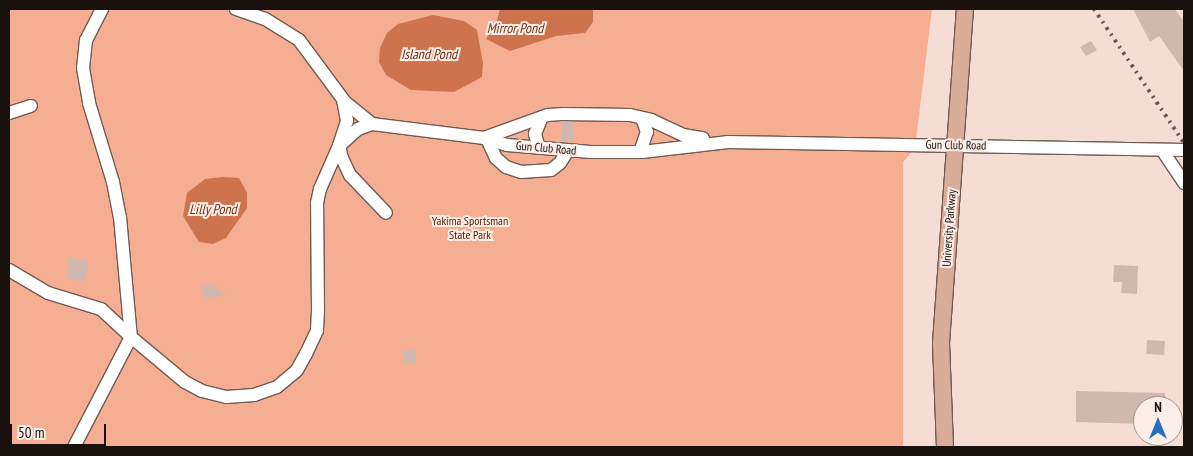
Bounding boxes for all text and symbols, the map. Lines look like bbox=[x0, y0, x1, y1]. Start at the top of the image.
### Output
water label: Mirror Pond bbox=[487, 20, 543, 36]
water label: Island Pond bbox=[401, 46, 457, 62]
street label: Gun Club Road bbox=[926, 137, 986, 153]
street label: Gun Club Road bbox=[515, 138, 577, 158]
street label: University Parkway bbox=[939, 188, 959, 268]
water label: Lilly Pond bbox=[189, 201, 237, 217]
park label: Yakima Sportsman State Park bbox=[432, 214, 508, 242]
north arrow bbox=[1133, 396, 1183, 446]
text: N bbox=[1154, 398, 1162, 416]
scale bar bbox=[12, 414, 109, 446]
text: 50 m bbox=[18, 423, 44, 442]

